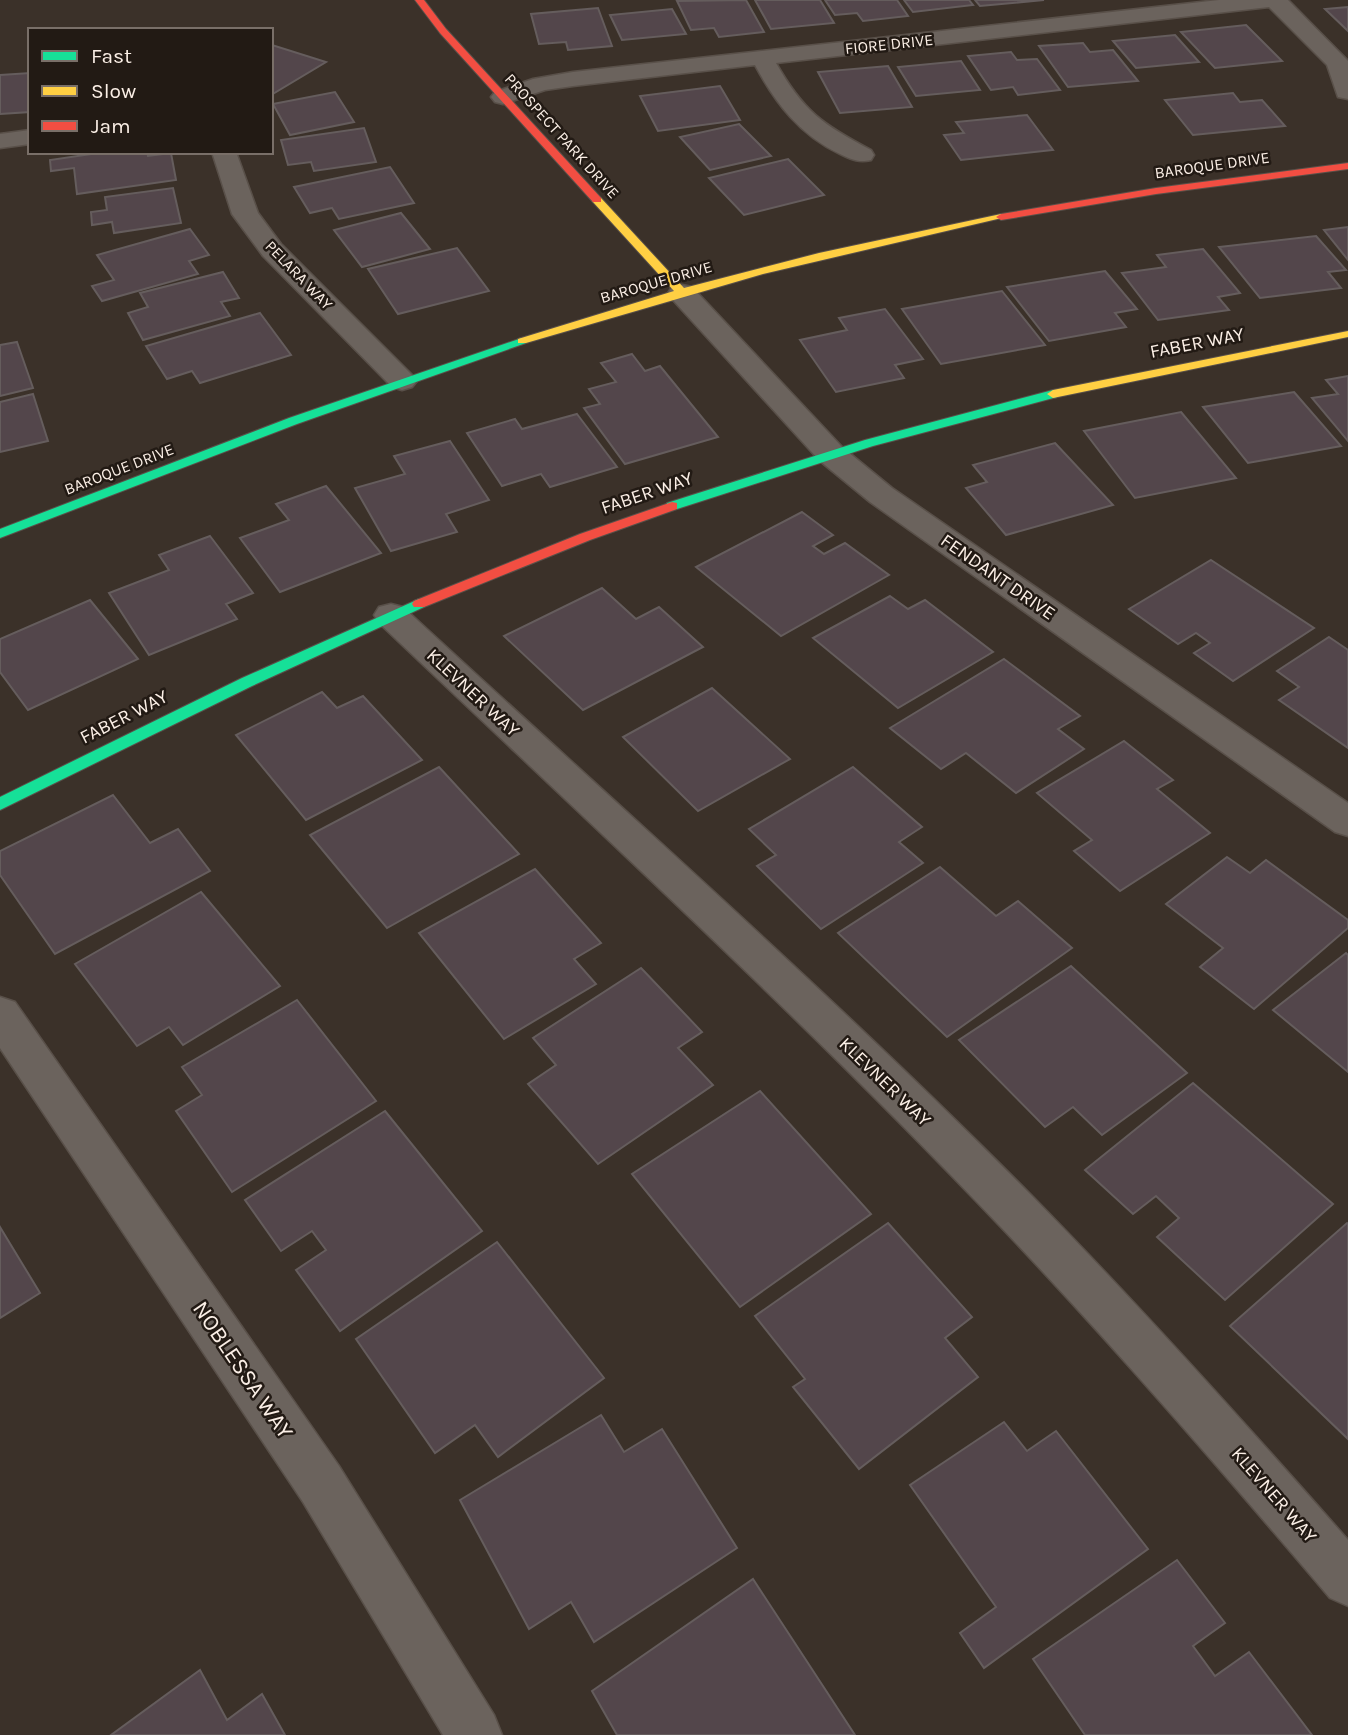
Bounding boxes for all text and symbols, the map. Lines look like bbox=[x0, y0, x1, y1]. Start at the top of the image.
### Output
legend bbox=[28, 28, 273, 154]
street label: FIORE DRIVE bbox=[844, 30, 934, 58]
text: Fast bbox=[91, 44, 132, 68]
street label: PROSPECT PARK DRIVE bbox=[501, 70, 623, 202]
text: Slow bbox=[91, 79, 136, 103]
text: Jam bbox=[91, 114, 131, 138]
street label: BAROQUE DRIVE bbox=[1153, 148, 1271, 182]
street label: PELARA WAY bbox=[261, 237, 337, 314]
street label: BAROQUE DRIVE bbox=[598, 257, 714, 307]
street label: FABER WAY bbox=[1148, 323, 1247, 363]
street label: BAROQUE DRIVE bbox=[62, 439, 176, 499]
street label: FABER WAY bbox=[598, 467, 696, 519]
street label: FENDANT DRIVE bbox=[936, 529, 1060, 625]
street label: KLEVNER WAY bbox=[422, 644, 524, 742]
street label: FABER WAY bbox=[76, 685, 172, 749]
street label: KLEVNER WAY bbox=[835, 1033, 936, 1132]
street label: NOBLESSA WAY bbox=[187, 1296, 299, 1444]
street label: KLEVNER WAY bbox=[1227, 1443, 1322, 1547]

